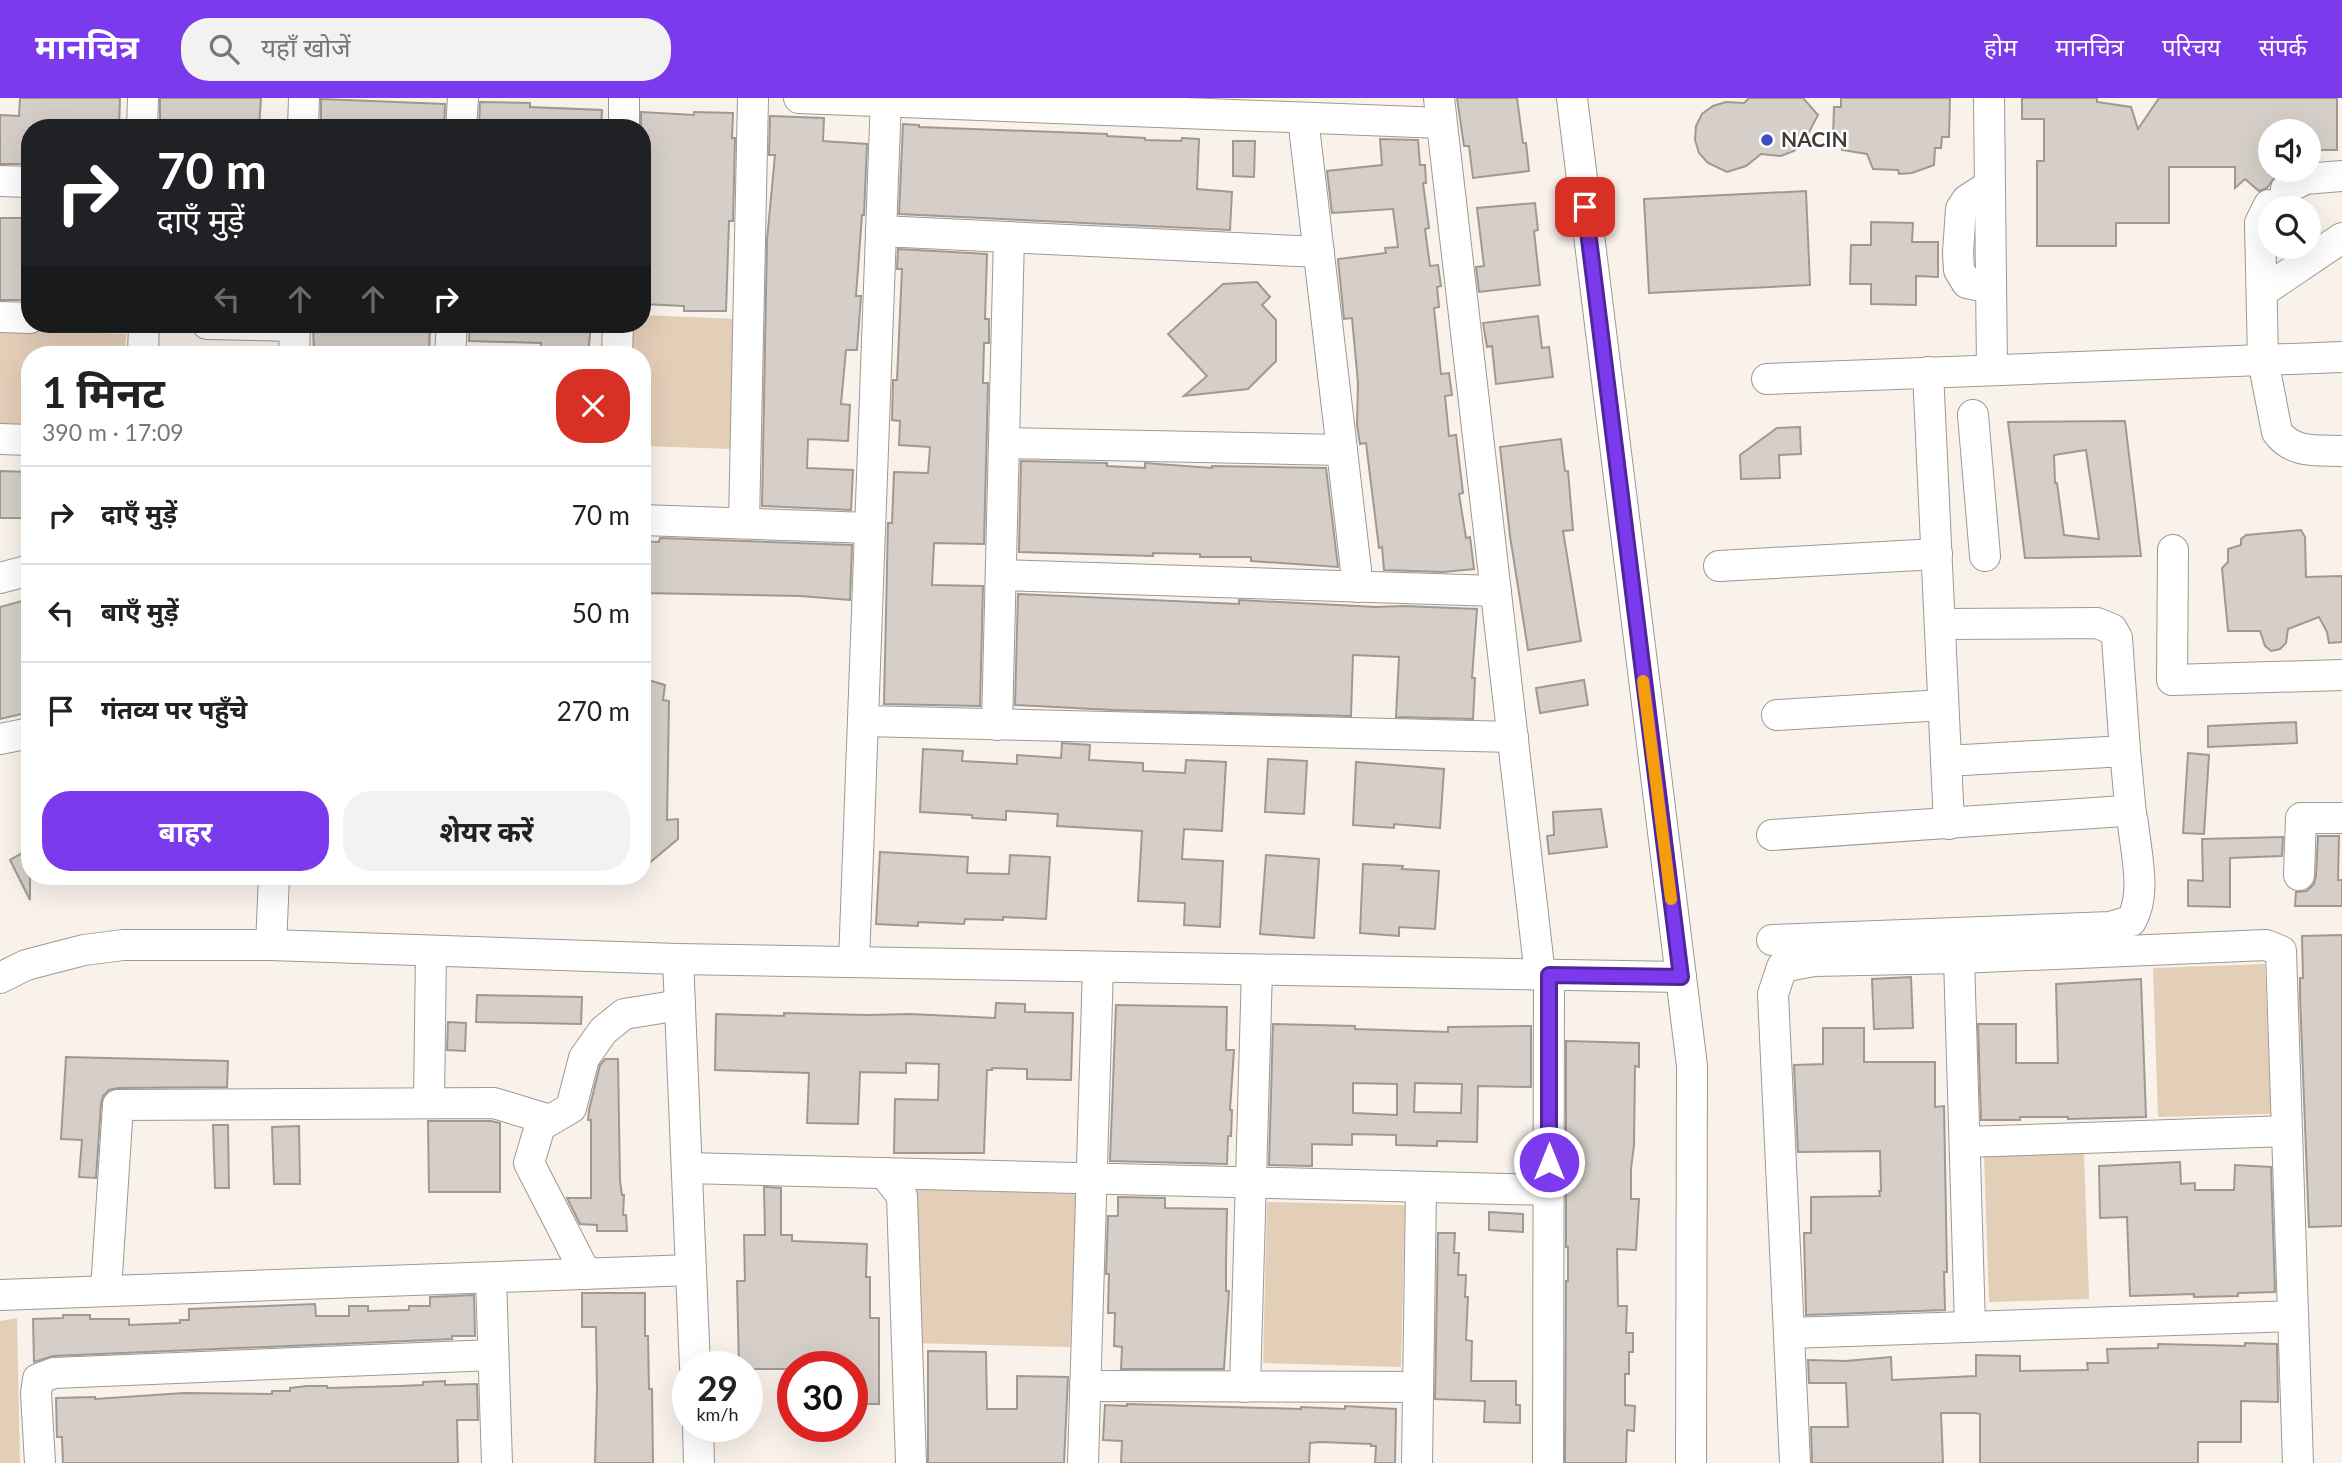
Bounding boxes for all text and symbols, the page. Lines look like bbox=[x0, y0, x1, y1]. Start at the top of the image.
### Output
search box bbox=[181, 18, 671, 81]
text: मानचित्र bbox=[35, 26, 139, 66]
icon: search bbox=[205, 30, 243, 68]
text: यहाँ खोजें bbox=[261, 31, 351, 63]
text: होम bbox=[1984, 32, 2017, 61]
text: मानचित्र bbox=[2055, 32, 2124, 61]
text: परिचय bbox=[2162, 32, 2221, 61]
text: संपर्क bbox=[2259, 32, 2307, 61]
map controls bbox=[2258, 119, 2321, 259]
button: sound bbox=[2258, 119, 2321, 182]
place label: NACIN bbox=[1781, 126, 1848, 151]
marker: NACIN bbox=[1759, 132, 1775, 148]
text: 70 m bbox=[157, 141, 267, 199]
icon: right bbox=[42, 147, 133, 238]
pin bbox=[1555, 177, 1615, 237]
icon: arrive bbox=[1566, 188, 1604, 226]
button: search bbox=[2258, 196, 2321, 259]
text: दाएँ मुड़ें bbox=[157, 200, 244, 239]
icon: left bbox=[208, 280, 246, 318]
icon: ahead bbox=[281, 280, 319, 318]
icon: ahead bbox=[354, 280, 392, 318]
icon: right bbox=[427, 280, 465, 318]
text: 1 मिनट bbox=[42, 367, 165, 417]
button: close bbox=[556, 369, 630, 443]
text: 390 m · 17:09 bbox=[42, 418, 184, 446]
icon: right bbox=[42, 496, 80, 534]
text: दाएँ मुड़ें bbox=[101, 497, 177, 529]
text: 70 m bbox=[572, 499, 630, 531]
icon: left bbox=[42, 594, 80, 632]
text: बाएँ मुड़ें bbox=[101, 595, 179, 627]
text: 50 m bbox=[572, 597, 630, 629]
icon: arrive bbox=[42, 692, 80, 730]
text: गंतव्य पर पहुँचे bbox=[101, 693, 247, 725]
text: 270 m bbox=[557, 695, 630, 727]
button: बाहर bbox=[42, 791, 329, 871]
button: शेयर करें bbox=[343, 791, 630, 871]
position arrow bbox=[1512, 1125, 1586, 1199]
speed limit sign: 30 bbox=[777, 1351, 868, 1442]
text: 29 bbox=[697, 1366, 738, 1408]
text: km/h bbox=[696, 1403, 739, 1425]

